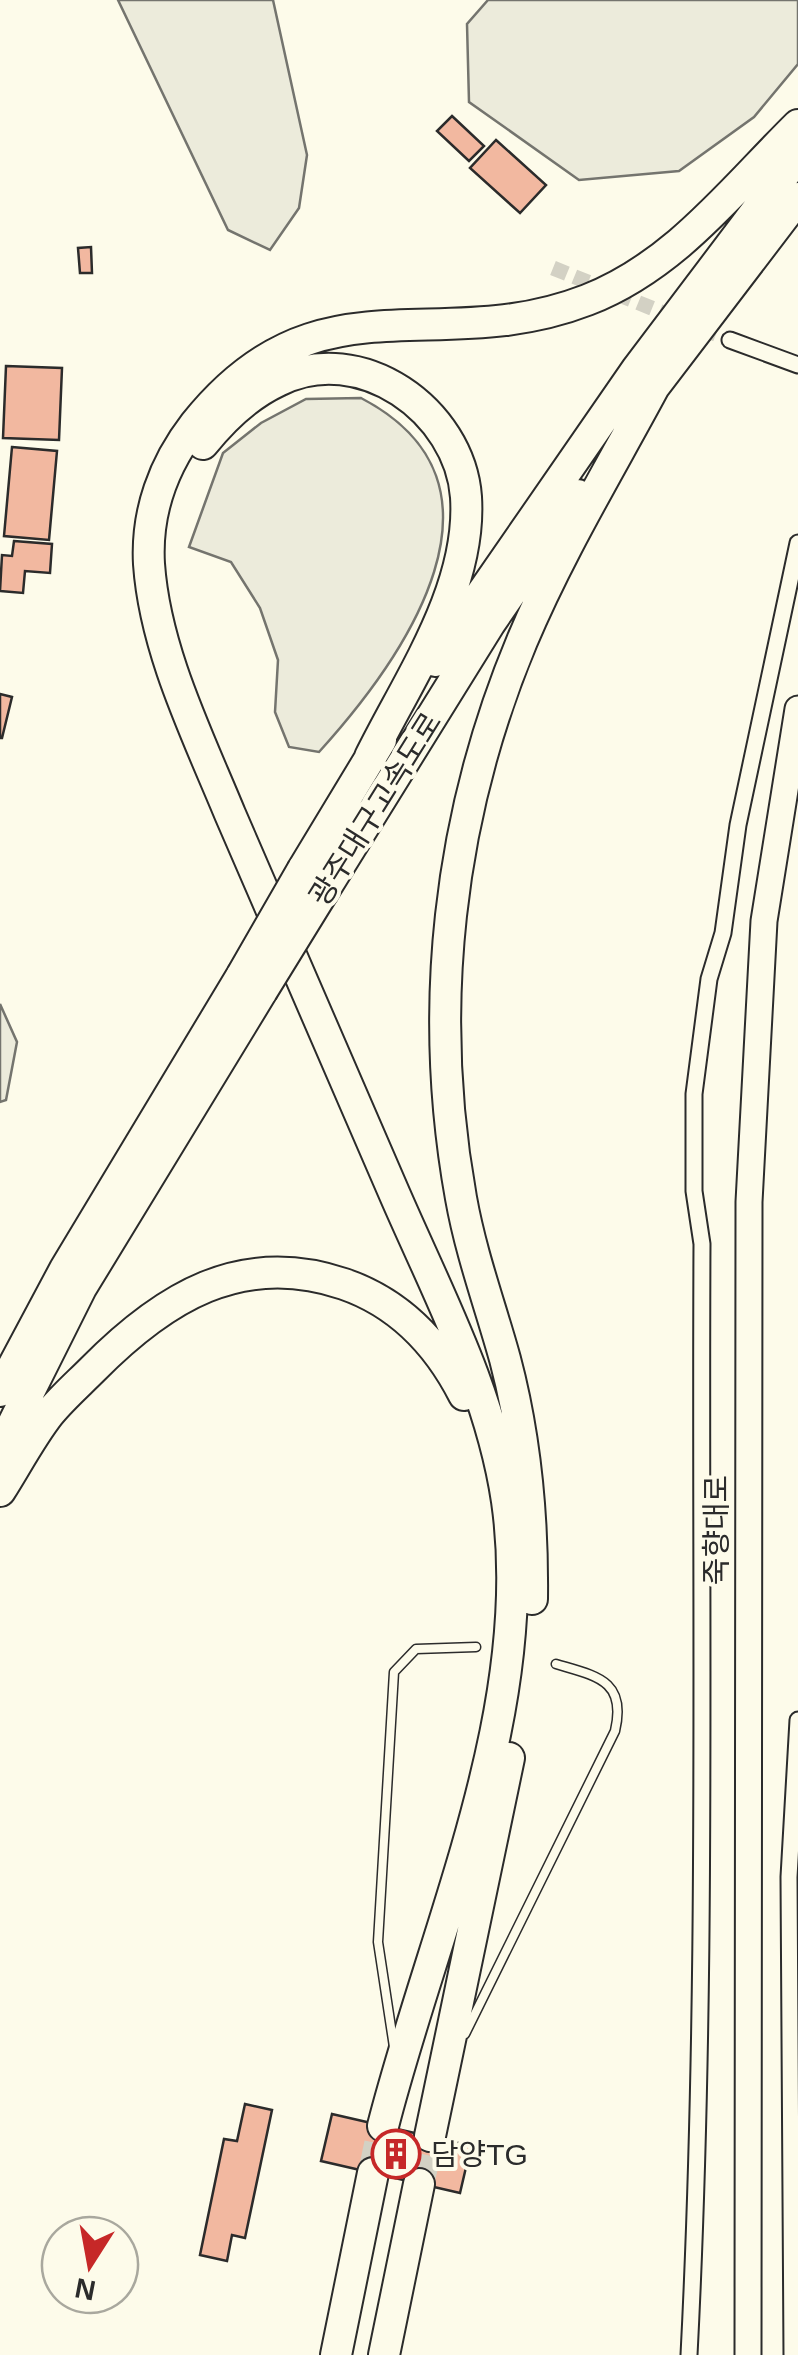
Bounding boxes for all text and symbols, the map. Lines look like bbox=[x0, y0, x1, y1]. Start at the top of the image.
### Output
street label: 광주대구고속도로 bbox=[303, 707, 447, 911]
street label: 죽향대로 bbox=[700, 1475, 733, 1585]
building icon: 담양TG bbox=[370, 2128, 422, 2180]
place label: 담양TG bbox=[431, 2138, 528, 2171]
north arrow bbox=[40, 2215, 140, 2315]
text: N bbox=[72, 2272, 98, 2306]

